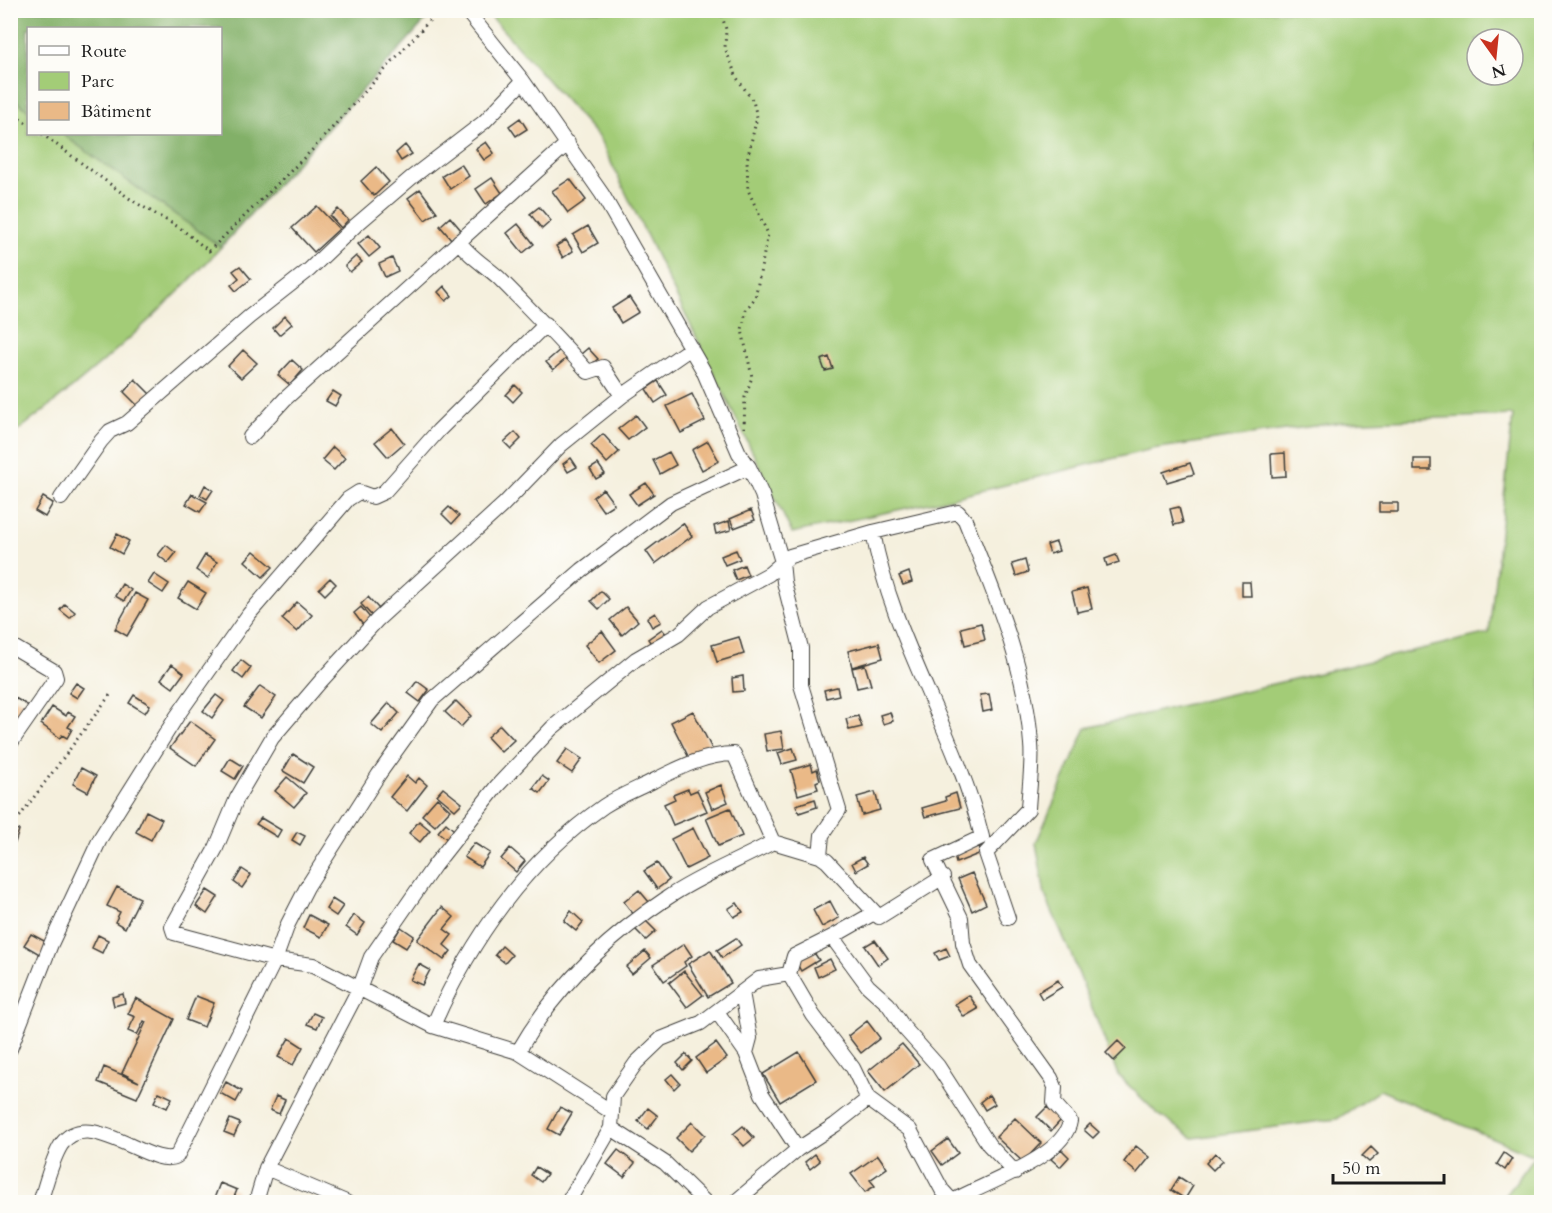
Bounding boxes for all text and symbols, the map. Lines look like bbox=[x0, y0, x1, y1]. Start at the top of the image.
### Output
legend bbox=[27, 27, 222, 135]
north arrow bbox=[1465, 27, 1525, 87]
text: Route bbox=[81, 39, 127, 64]
text: N bbox=[1489, 58, 1508, 83]
text: Parc bbox=[81, 69, 114, 94]
text: Bâtiment bbox=[81, 99, 151, 124]
scale bar bbox=[1333, 1147, 1444, 1185]
text: 50 m bbox=[1342, 1156, 1381, 1181]

